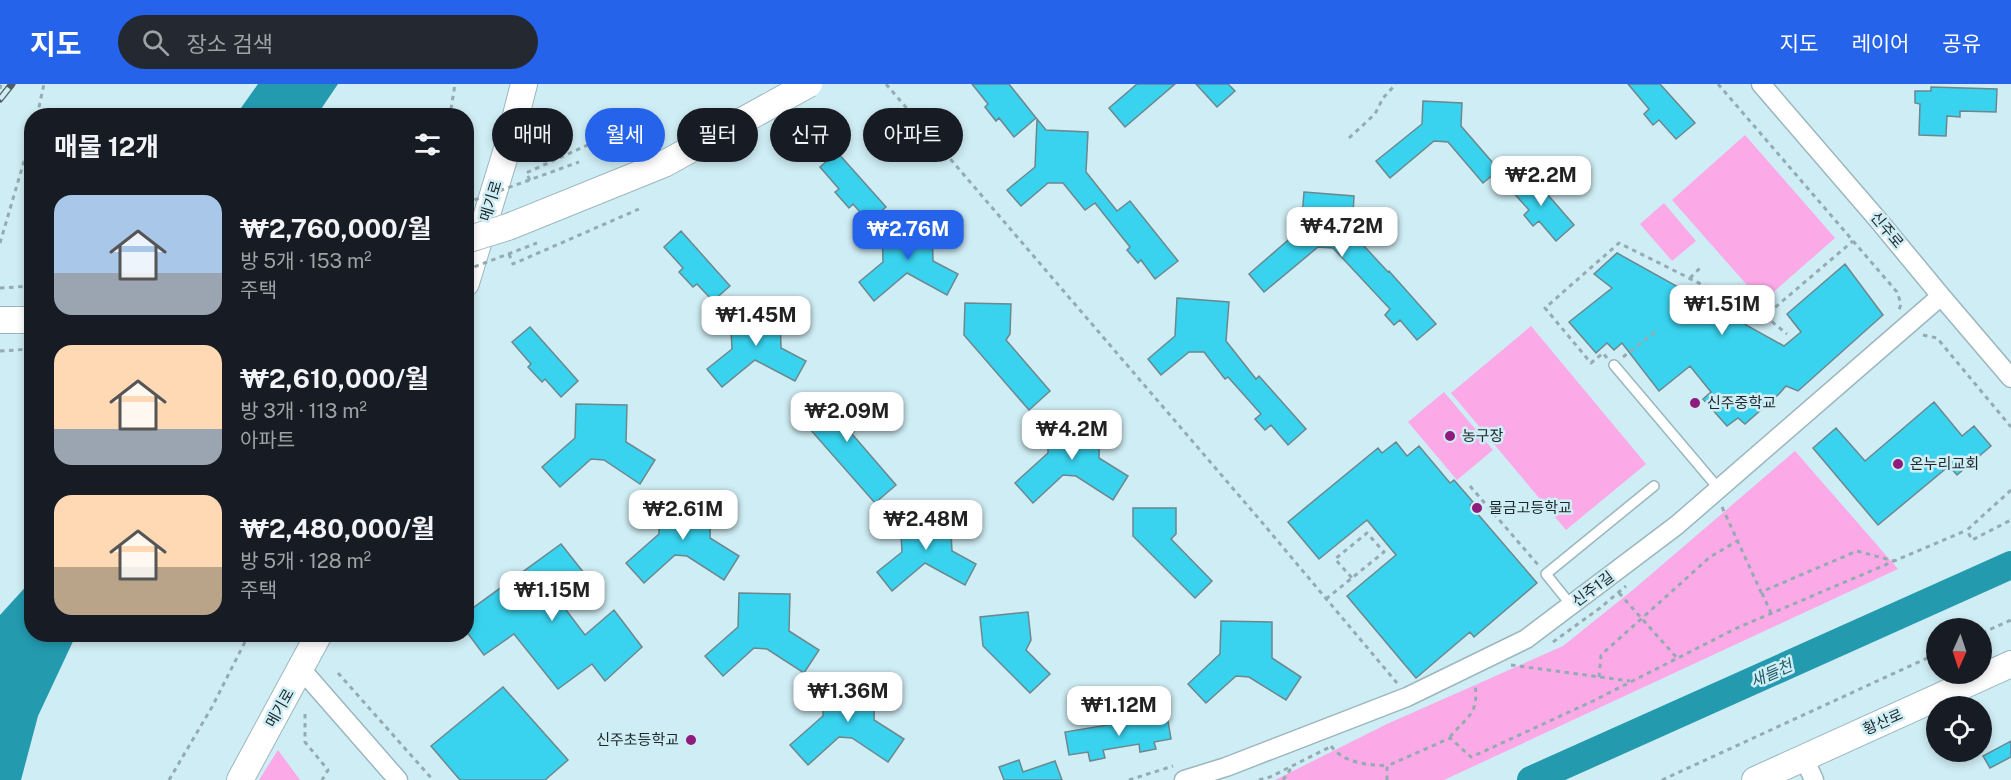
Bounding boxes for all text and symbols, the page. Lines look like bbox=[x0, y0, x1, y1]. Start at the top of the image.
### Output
search box bbox=[118, 15, 538, 69]
icon: search bbox=[139, 26, 172, 59]
text: 지도 bbox=[30, 27, 82, 60]
text: 장소 검색 bbox=[187, 31, 273, 57]
text: 지도 bbox=[1780, 31, 1818, 56]
text: 레이어 bbox=[1851, 31, 1909, 56]
text: 공유 bbox=[1942, 31, 1981, 56]
chip: 매매 bbox=[492, 108, 573, 162]
chip: 월세 bbox=[585, 108, 665, 162]
chip: 필터 bbox=[677, 108, 758, 162]
chip: 신규 bbox=[770, 108, 851, 162]
chip: 아파트 bbox=[863, 108, 963, 162]
icon: filters bbox=[411, 128, 444, 161]
text: 매물 12개 bbox=[54, 131, 159, 162]
pin: ₩2.2M bbox=[1499, 156, 1583, 207]
text: ₩2.2M bbox=[1505, 163, 1577, 187]
street label: 메기로 bbox=[476, 179, 505, 223]
pin: ₩4.72M bbox=[1293, 207, 1391, 258]
street label: 신주로 bbox=[1868, 208, 1907, 251]
pin: ₩2.76M bbox=[859, 210, 957, 261]
text: ₩2,760,000/월 bbox=[240, 213, 432, 244]
text: ₩4.72M bbox=[1301, 214, 1383, 238]
text: ₩2.76M bbox=[867, 217, 949, 241]
icon: home bbox=[102, 219, 174, 291]
text: 방 5개 · 153 m² bbox=[240, 249, 372, 273]
text: 주택 bbox=[240, 278, 277, 302]
pin: ₩1.51M bbox=[1673, 285, 1771, 336]
text: ₩1.51M bbox=[1684, 292, 1760, 316]
pin: ₩1.45M bbox=[707, 296, 805, 347]
text: ₩1.45M bbox=[716, 303, 797, 327]
text: ₩2,610,000/월 bbox=[240, 363, 429, 394]
icon: home bbox=[102, 369, 174, 441]
pin: ₩2.09M bbox=[798, 392, 896, 443]
place label: 신주중학교 bbox=[1707, 394, 1776, 411]
marker: 신주중학교 bbox=[1688, 396, 1702, 410]
text: 방 3개 · 113 m² bbox=[240, 399, 367, 423]
text: ₩2.09M bbox=[805, 399, 889, 423]
pin: ₩4.2M bbox=[1030, 410, 1114, 461]
text: ₩4.2M bbox=[1036, 417, 1108, 441]
place label: 농구장 bbox=[1462, 427, 1504, 444]
text: 아파트 bbox=[240, 428, 295, 452]
marker: 농구장 bbox=[1443, 429, 1457, 443]
place label: 온누리교회 bbox=[1910, 455, 1979, 472]
marker: 온누리교회 bbox=[1891, 457, 1905, 471]
pin: ₩2.61M bbox=[634, 490, 732, 541]
text: ₩2.61M bbox=[643, 497, 723, 521]
place label: 물금고등학교 bbox=[1489, 499, 1572, 516]
pin: ₩2.48M bbox=[877, 500, 975, 551]
marker: 물금고등학교 bbox=[1470, 501, 1484, 515]
text: ₩2.48M bbox=[883, 507, 969, 531]
text: ₩2,480,000/월 bbox=[240, 513, 435, 544]
icon: home bbox=[102, 519, 174, 591]
text: 방 5개 · 128 m² bbox=[240, 549, 371, 573]
street label: 신주1길 bbox=[1569, 568, 1617, 610]
pin: ₩1.15M bbox=[503, 571, 601, 622]
text: 주택 bbox=[240, 578, 277, 602]
text: ₩1.15M bbox=[514, 578, 590, 602]
north arrow bbox=[1926, 618, 1992, 684]
map controls bbox=[1926, 618, 1992, 762]
water label: 새들천 bbox=[1747, 655, 1797, 691]
pin: ₩1.36M bbox=[799, 672, 897, 723]
text: ₩1.36M bbox=[807, 679, 889, 703]
street label: 메기로 bbox=[262, 686, 297, 730]
pin: ₩1.12M bbox=[1070, 686, 1168, 737]
text: ₩1.12M bbox=[1081, 693, 1157, 717]
button: locate bbox=[1926, 696, 1992, 762]
street label: 황산로 bbox=[1860, 705, 1905, 738]
place label: 신주초등학교 bbox=[596, 731, 679, 748]
marker: 신주초등학교 bbox=[684, 733, 698, 747]

